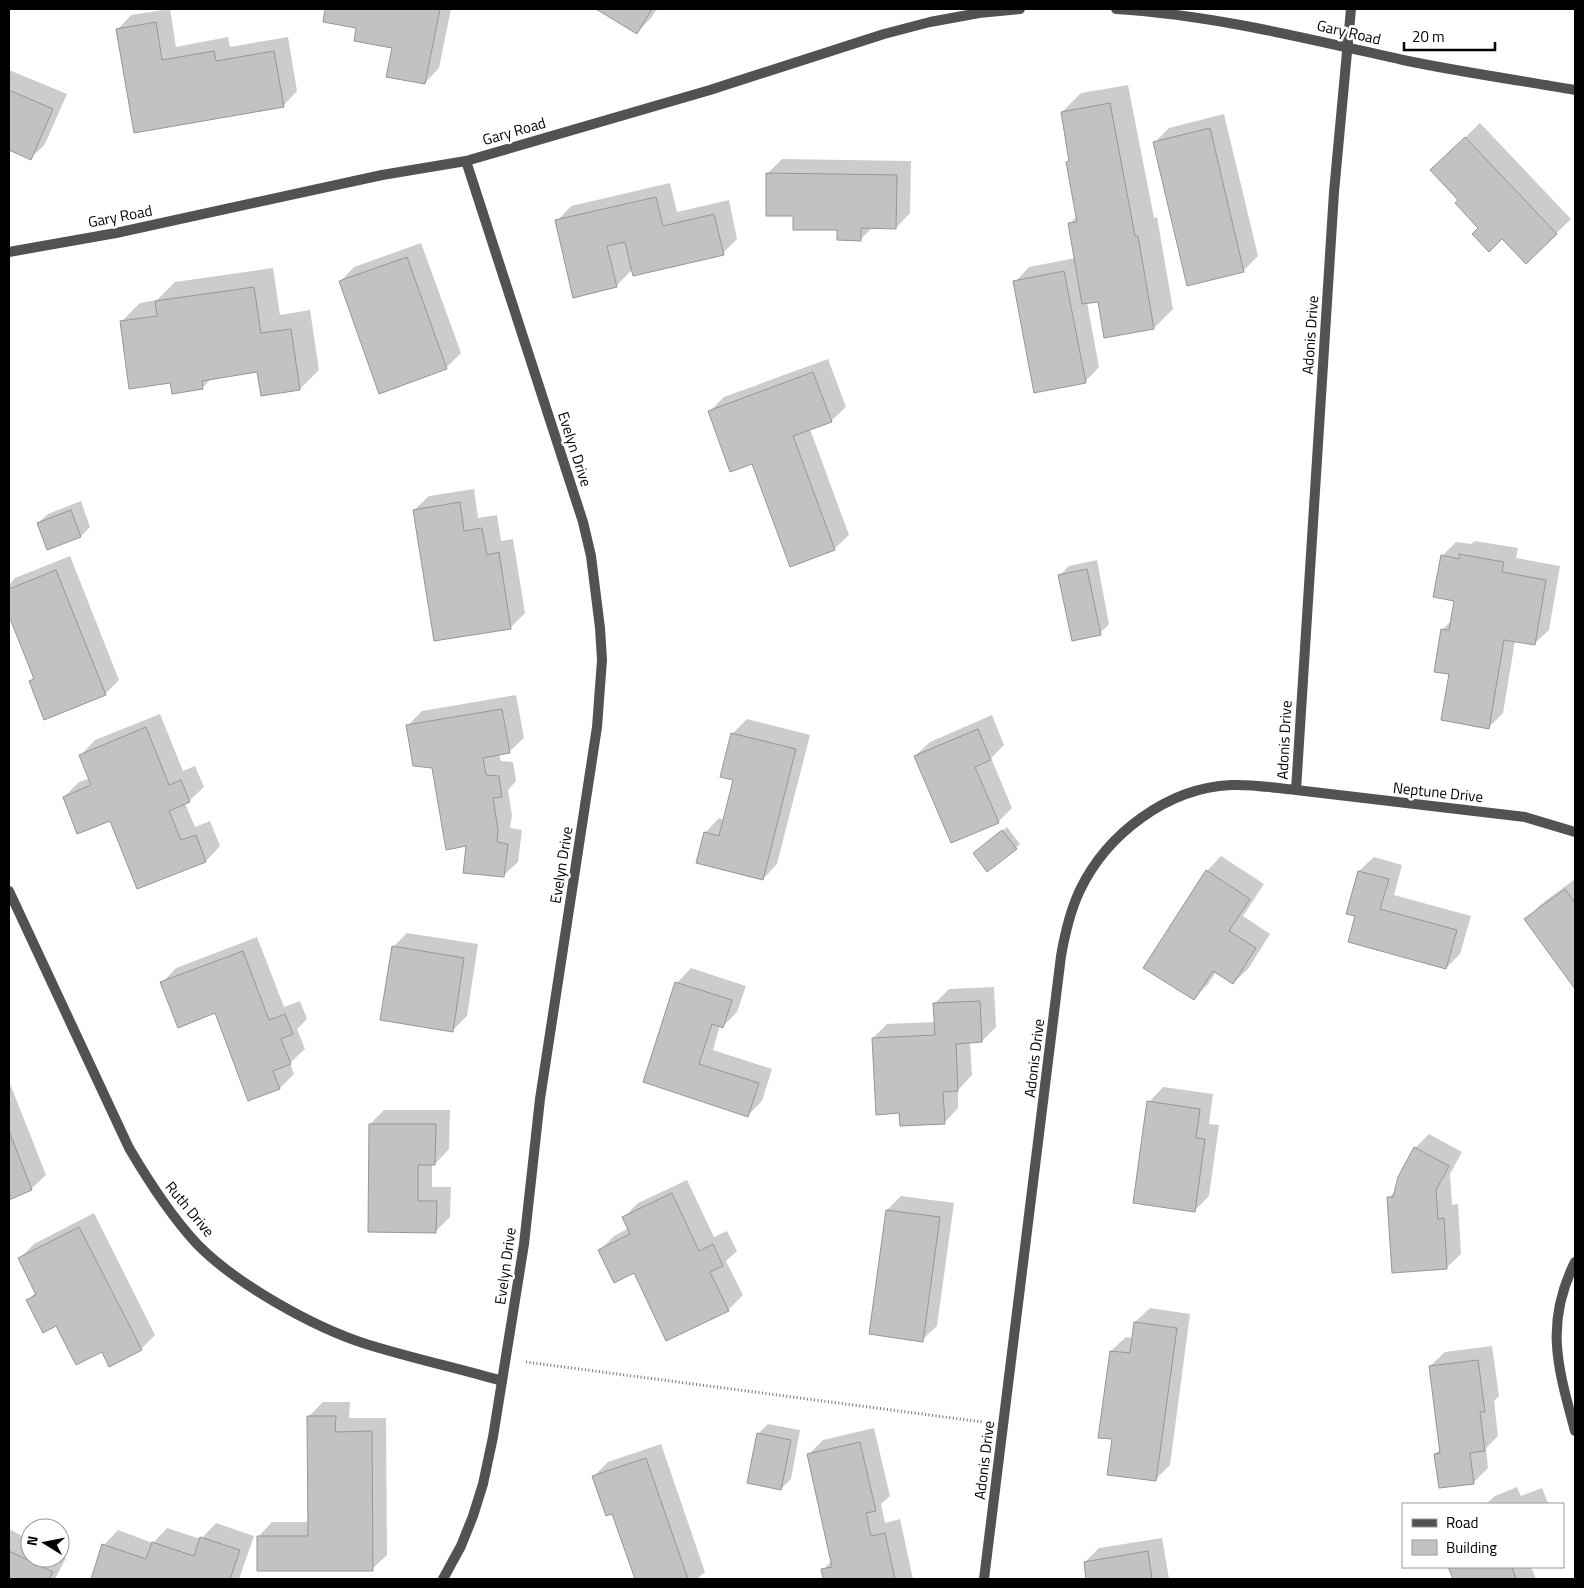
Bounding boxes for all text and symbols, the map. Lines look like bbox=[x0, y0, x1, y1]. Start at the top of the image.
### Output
street label: Gary Road bbox=[1315, 13, 1383, 51]
scale bar bbox=[1404, 20, 1495, 52]
text: 20 m bbox=[1412, 25, 1445, 48]
street label: Gary Road bbox=[480, 111, 548, 151]
street label: Gary Road bbox=[86, 199, 154, 233]
street label: Adonis Drive bbox=[1296, 295, 1324, 375]
street label: Evelyn Drive bbox=[552, 409, 598, 489]
street label: Adonis Drive bbox=[1270, 700, 1298, 780]
street label: Neptune Drive bbox=[1392, 776, 1484, 808]
street label: Evelyn Drive bbox=[544, 825, 578, 905]
street label: Adonis Drive bbox=[1018, 1017, 1050, 1099]
street label: Ruth Drive bbox=[160, 1176, 220, 1242]
street label: Evelyn Drive bbox=[488, 1226, 522, 1306]
street label: Adonis Drive bbox=[968, 1419, 1000, 1501]
legend bbox=[1402, 1503, 1564, 1568]
text: Road bbox=[1446, 1511, 1478, 1534]
north arrow bbox=[20, 1518, 70, 1568]
text: N bbox=[21, 1534, 43, 1547]
text: Building bbox=[1446, 1536, 1497, 1559]

